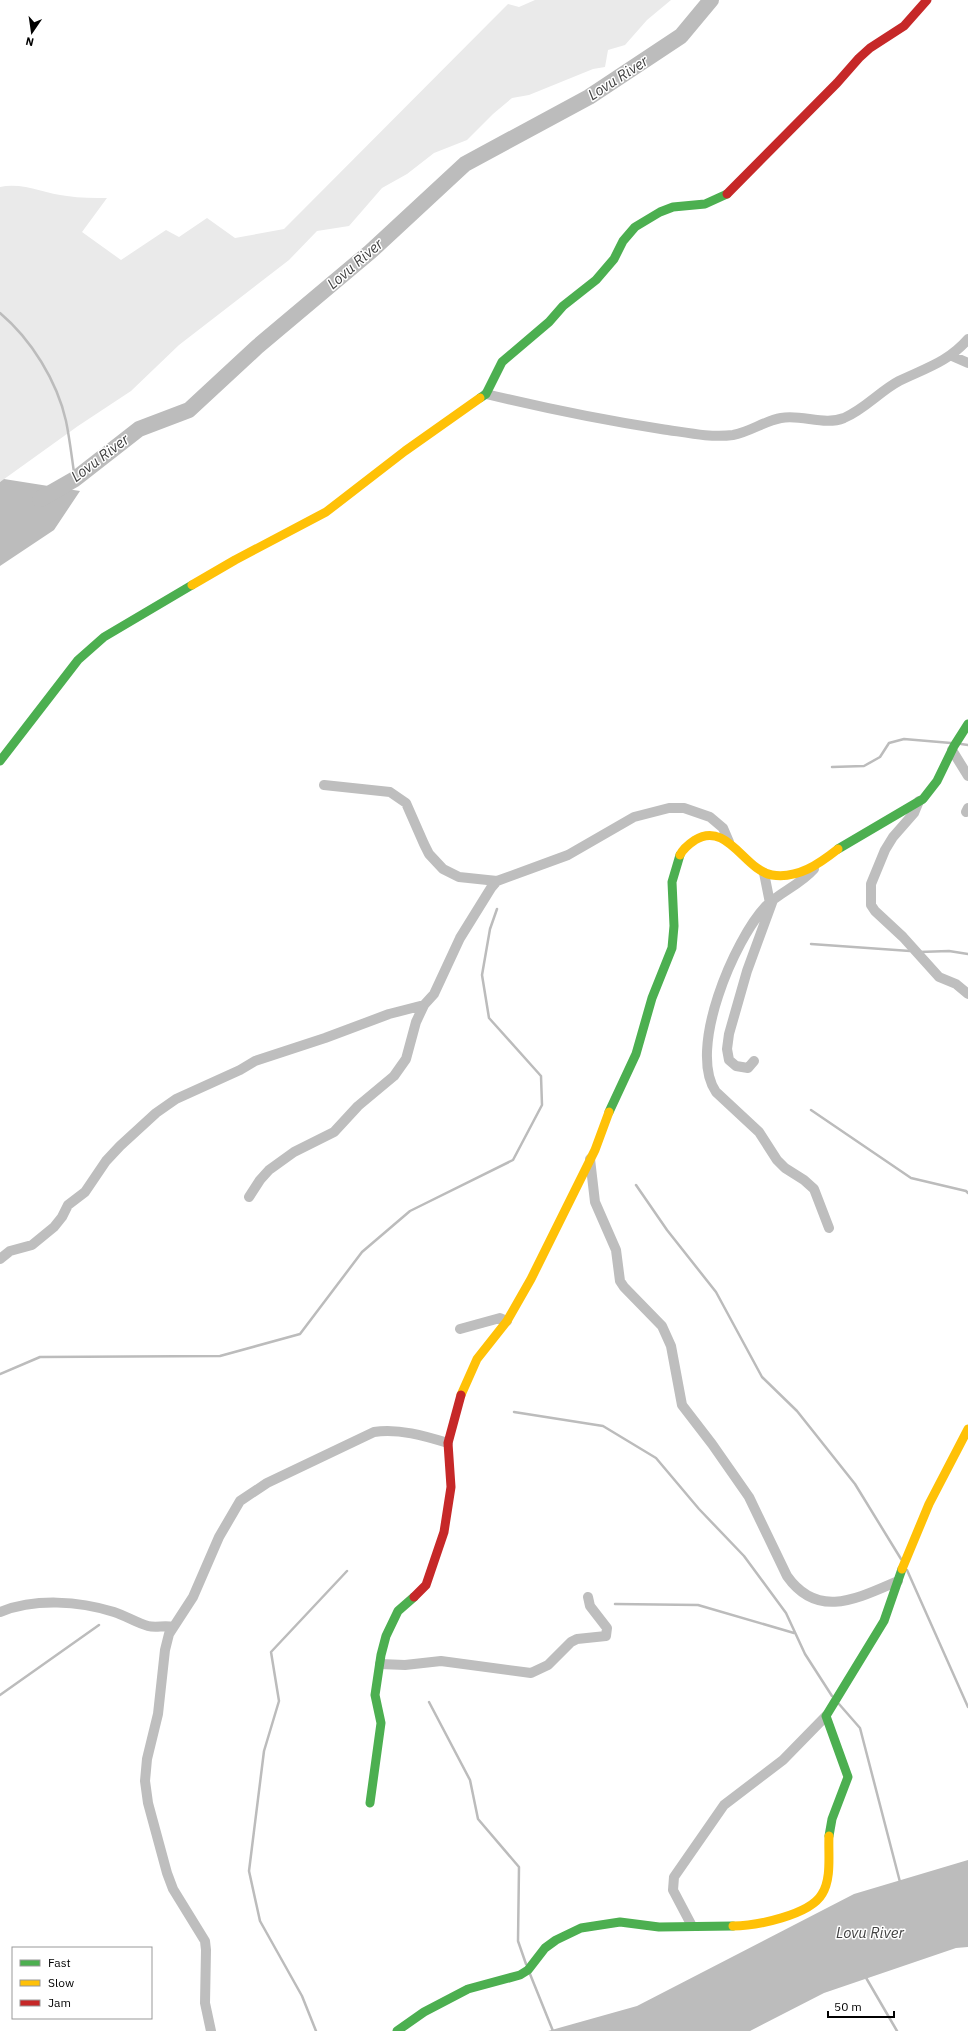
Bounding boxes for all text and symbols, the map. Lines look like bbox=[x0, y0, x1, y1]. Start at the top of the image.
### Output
north arrow bbox=[12, 12, 52, 52]
text: N bbox=[24, 34, 35, 49]
water label: Lovu River bbox=[584, 51, 652, 104]
water label: Lovu River bbox=[323, 234, 387, 293]
water label: Lovu River bbox=[67, 429, 133, 486]
water label: Lovu River bbox=[836, 1923, 904, 1942]
legend bbox=[12, 1947, 152, 2019]
text: Fast bbox=[48, 1955, 71, 1970]
text: Slow bbox=[48, 1975, 74, 1990]
scale bar bbox=[828, 1993, 894, 2019]
text: Jam bbox=[48, 1995, 71, 2010]
text: 50 m bbox=[834, 1999, 862, 2014]

